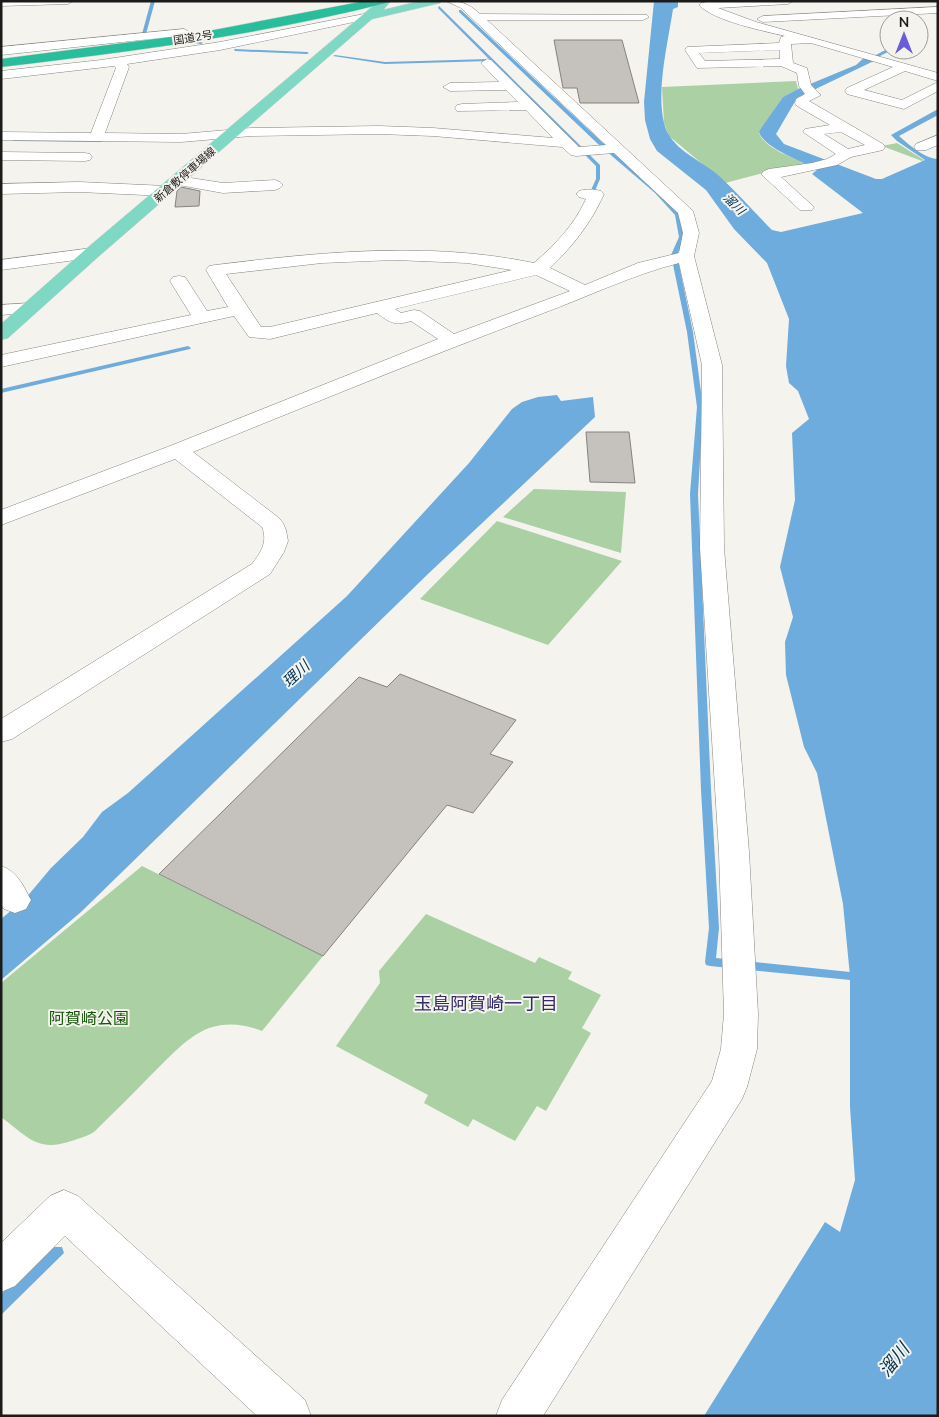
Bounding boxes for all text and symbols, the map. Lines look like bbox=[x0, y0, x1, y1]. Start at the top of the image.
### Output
north arrow bbox=[879, 10, 929, 60]
text: N bbox=[899, 13, 909, 32]
street label: 国道2号 bbox=[172, 27, 214, 49]
street label: 新倉敷停車場線 bbox=[151, 144, 219, 206]
water label: 溜川 bbox=[720, 190, 750, 219]
water label: 理川 bbox=[278, 655, 315, 692]
district label: 玉島阿賀崎一丁目 bbox=[414, 992, 558, 1016]
park label: 阿賀崎公園 bbox=[49, 1008, 129, 1030]
water label: 溜川 bbox=[873, 1337, 916, 1382]

